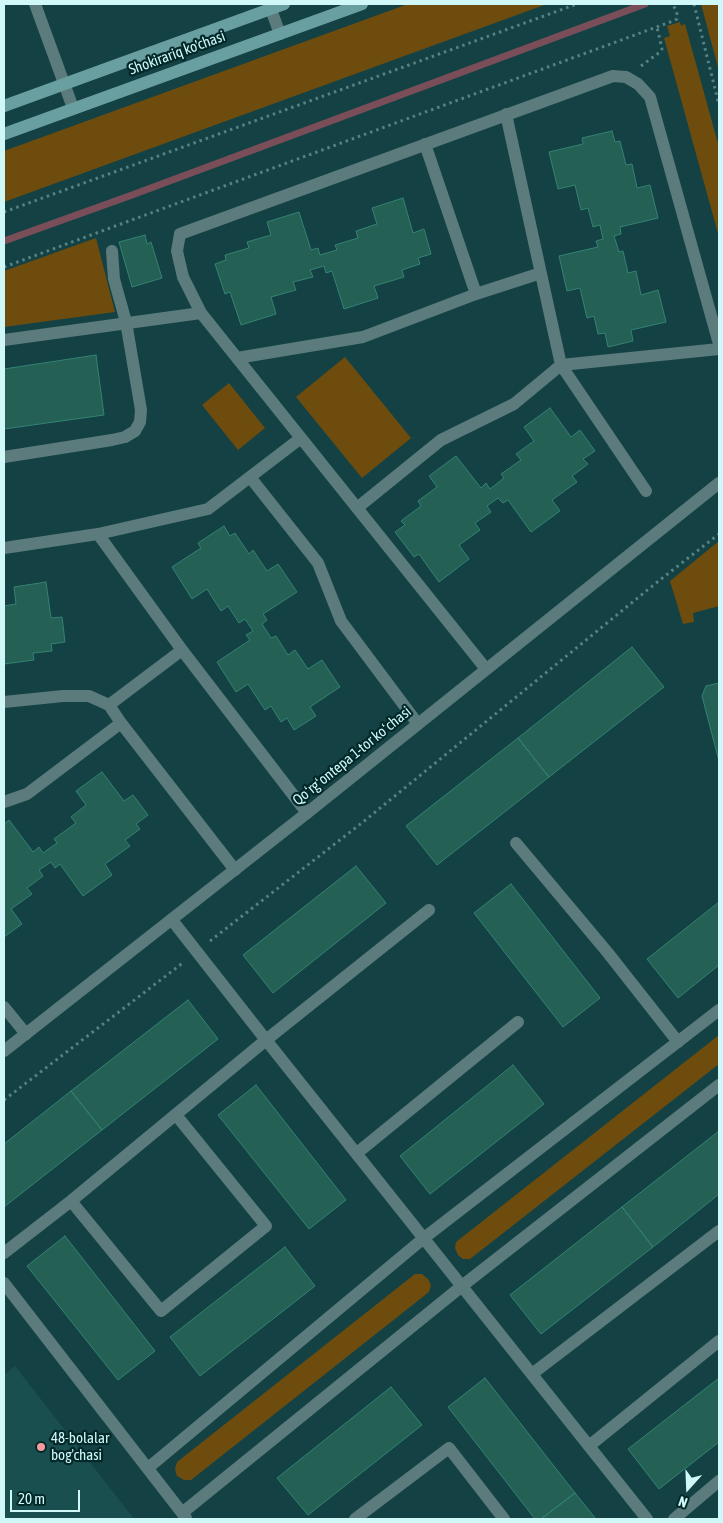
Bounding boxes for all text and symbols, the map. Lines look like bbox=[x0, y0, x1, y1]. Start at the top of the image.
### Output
street label: Shokirariq ko'chasi bbox=[126, 27, 228, 79]
street label: Qoʻrgʻontepa 1-tor koʻchasi bbox=[289, 703, 415, 809]
place label: 48-bolalar bog'chasi bbox=[51, 1429, 109, 1464]
marker: 48-bolalar bog'chasi bbox=[35, 1441, 47, 1453]
north arrow bbox=[663, 1463, 713, 1513]
scale bar bbox=[12, 1480, 82, 1512]
text: 20 m bbox=[18, 1490, 45, 1507]
text: N bbox=[676, 1493, 689, 1511]

